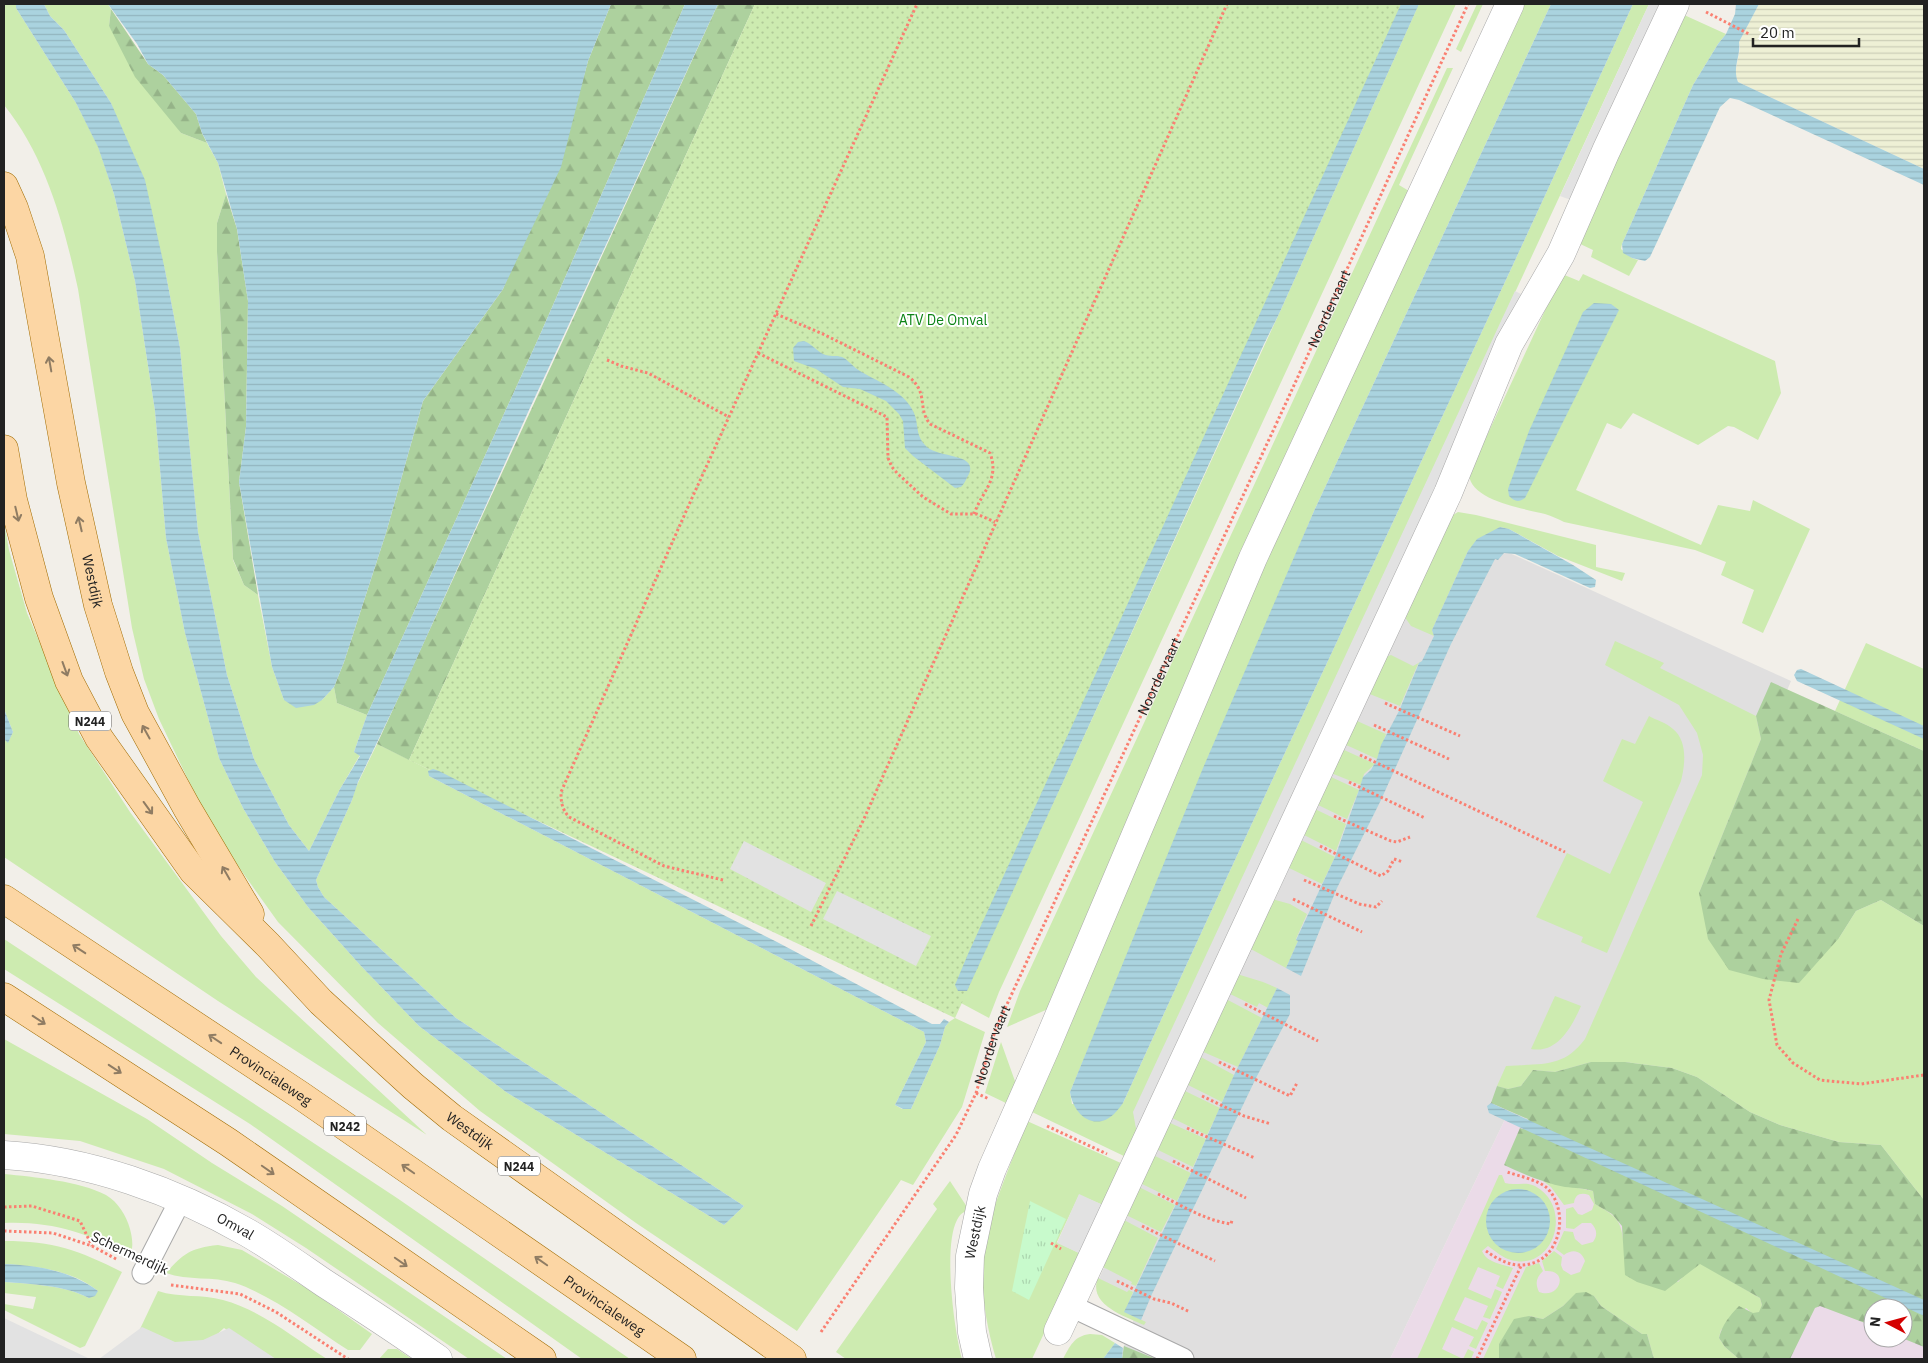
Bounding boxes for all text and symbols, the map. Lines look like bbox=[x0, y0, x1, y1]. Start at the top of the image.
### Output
scale bar bbox=[1753, 15, 1859, 47]
text: 20 m bbox=[1760, 23, 1795, 42]
street label: Noordervaart bbox=[1303, 267, 1355, 350]
park label: ATV De Omval bbox=[899, 311, 987, 329]
one-way arrow bbox=[45, 356, 55, 372]
one-way arrow bbox=[13, 505, 22, 521]
one-way arrow bbox=[75, 516, 84, 532]
street label: Westdijk bbox=[78, 553, 107, 610]
street label: Noordervaart bbox=[1133, 635, 1185, 718]
one-way arrow bbox=[61, 661, 70, 676]
road number: N244 bbox=[69, 711, 111, 730]
one-way arrow bbox=[140, 725, 150, 739]
one-way arrow bbox=[143, 801, 153, 815]
one-way arrow bbox=[221, 865, 231, 880]
one-way arrow bbox=[73, 944, 87, 954]
street label: Noordervaart bbox=[970, 1002, 1014, 1087]
one-way arrow bbox=[32, 1015, 46, 1025]
one-way arrow bbox=[208, 1033, 222, 1044]
street label: Provincialeweg bbox=[226, 1042, 316, 1110]
one-way arrow bbox=[108, 1065, 122, 1075]
street label: Westdijk bbox=[443, 1108, 498, 1154]
road number: N242 bbox=[324, 1116, 366, 1136]
road number: N244 bbox=[498, 1156, 540, 1176]
one-way arrow bbox=[401, 1164, 415, 1174]
one-way arrow bbox=[261, 1165, 275, 1175]
street label: Westdijk bbox=[961, 1203, 989, 1261]
street label: Omval bbox=[214, 1209, 258, 1244]
street label: Schermerdijk bbox=[88, 1227, 172, 1279]
one-way arrow bbox=[534, 1256, 548, 1266]
one-way arrow bbox=[394, 1257, 408, 1267]
street label: Provincialeweg bbox=[560, 1271, 649, 1340]
north arrow bbox=[1863, 1298, 1913, 1348]
text: N bbox=[1866, 1316, 1885, 1328]

